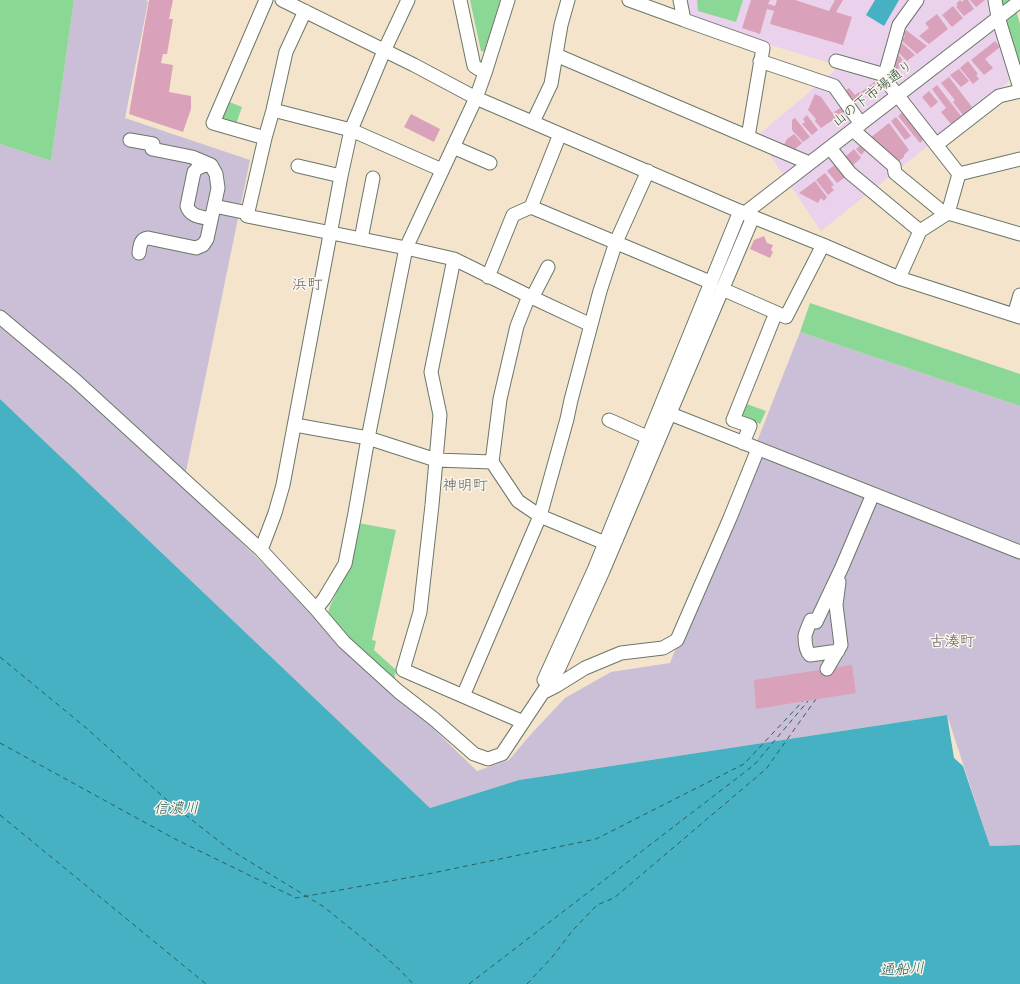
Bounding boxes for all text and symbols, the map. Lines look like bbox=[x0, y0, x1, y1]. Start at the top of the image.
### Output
street label: 山の下市場通り bbox=[829, 57, 917, 131]
district label: 浜町 bbox=[292, 276, 322, 294]
district label: 神明町 bbox=[443, 477, 487, 495]
district label: 古湊町 bbox=[930, 633, 974, 651]
water label: 信濃川 bbox=[154, 800, 198, 818]
water label: 通船川 bbox=[879, 960, 925, 980]

